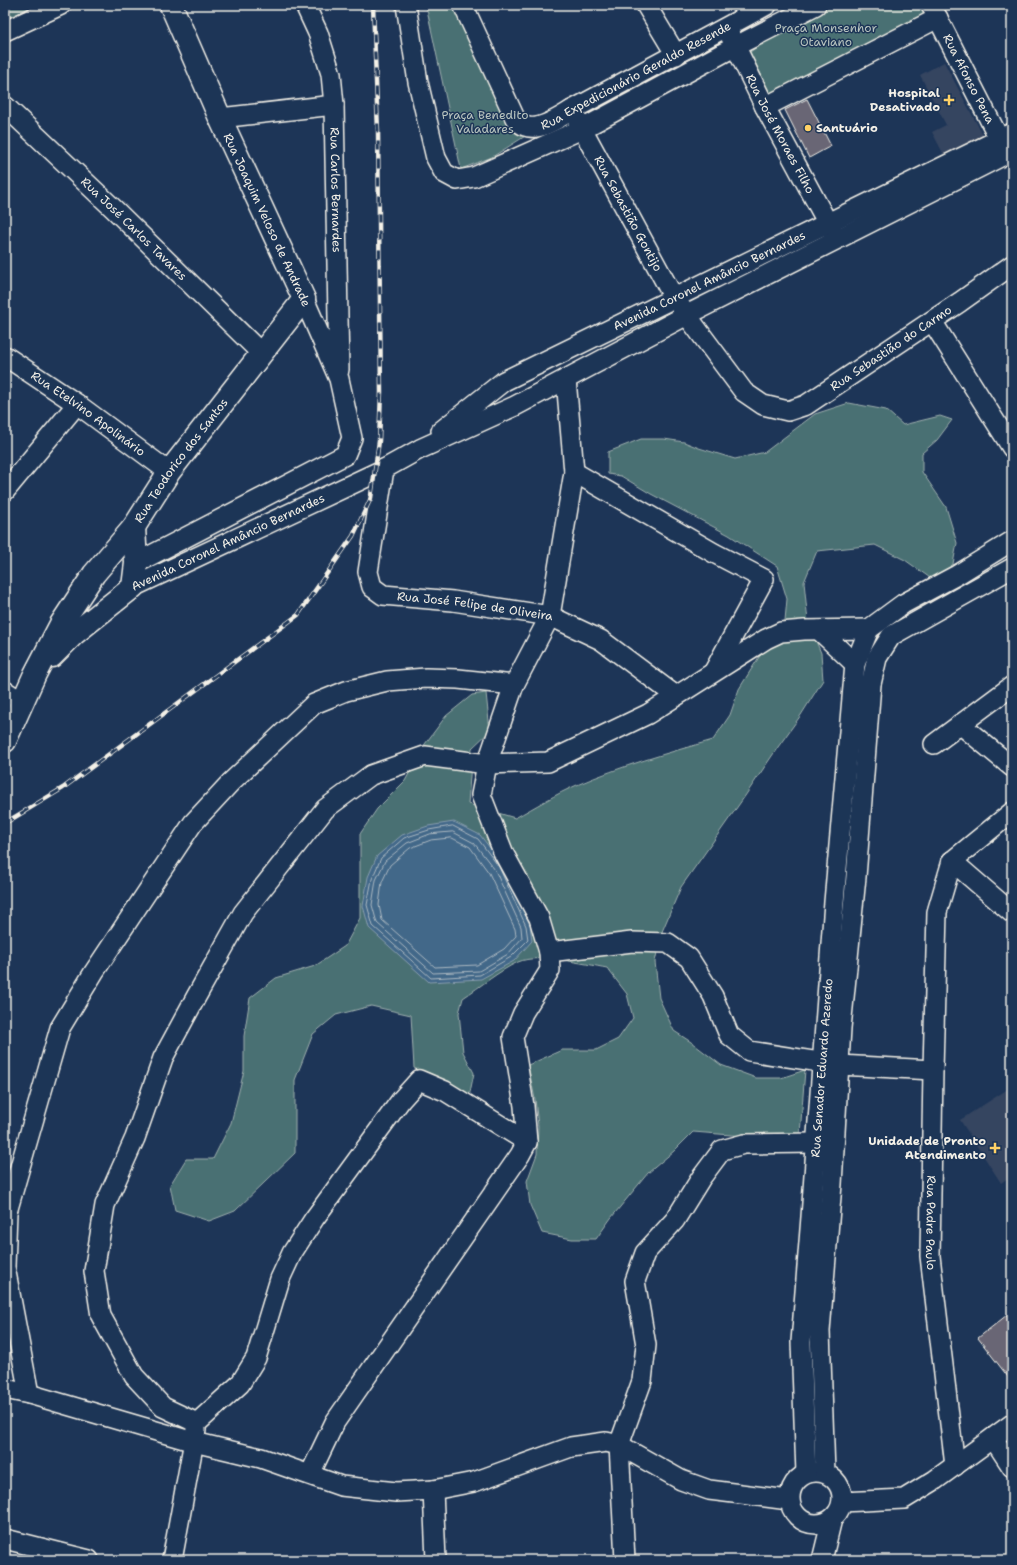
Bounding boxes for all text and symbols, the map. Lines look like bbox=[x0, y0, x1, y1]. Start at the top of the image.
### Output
street label: Rua Expedicionário Geraldo Resende bbox=[539, 18, 734, 134]
park label: Praça Monsenhor Otaviano bbox=[775, 20, 877, 50]
street label: Rua Afonso Pena bbox=[939, 31, 999, 127]
street label: Rua José Moraes Filho bbox=[742, 72, 818, 197]
place label: Hospital Desativado bbox=[870, 85, 940, 115]
marker: Hospital Desativado bbox=[943, 94, 955, 106]
park label: Praça Benedito Valadares bbox=[442, 107, 529, 137]
place label: Santuário bbox=[816, 120, 878, 136]
marker: Santuário bbox=[803, 123, 813, 133]
street label: Rua Carlos Bernardes bbox=[326, 127, 345, 253]
street label: Rua Joaquim Veloso de Andrade bbox=[220, 131, 314, 309]
street label: Rua Sebastião Gontijo bbox=[590, 153, 666, 274]
street label: Rua José Carlos Tavares bbox=[77, 174, 190, 284]
street label: Avenida Coronel Amâncio Bernardes bbox=[611, 227, 808, 334]
street label: Rua Sebastião do Carmo bbox=[827, 302, 955, 395]
street label: Rua Etelvino Apolinário bbox=[28, 367, 148, 460]
street label: Rua Teodorico dos Santos bbox=[131, 395, 232, 526]
street label: Avenida Coronel Amâncio Bernardes bbox=[129, 490, 327, 595]
street label: Rua José Felipe de Oliveira bbox=[396, 588, 555, 624]
street label: Rua Senador Eduardo Azeredo bbox=[807, 978, 836, 1158]
place label: Unidade de Pronto Atendimento bbox=[868, 1133, 986, 1163]
marker: Unidade de Pronto Atendimento bbox=[989, 1142, 1001, 1154]
street label: Rua Padre Paulo bbox=[922, 1175, 940, 1271]

